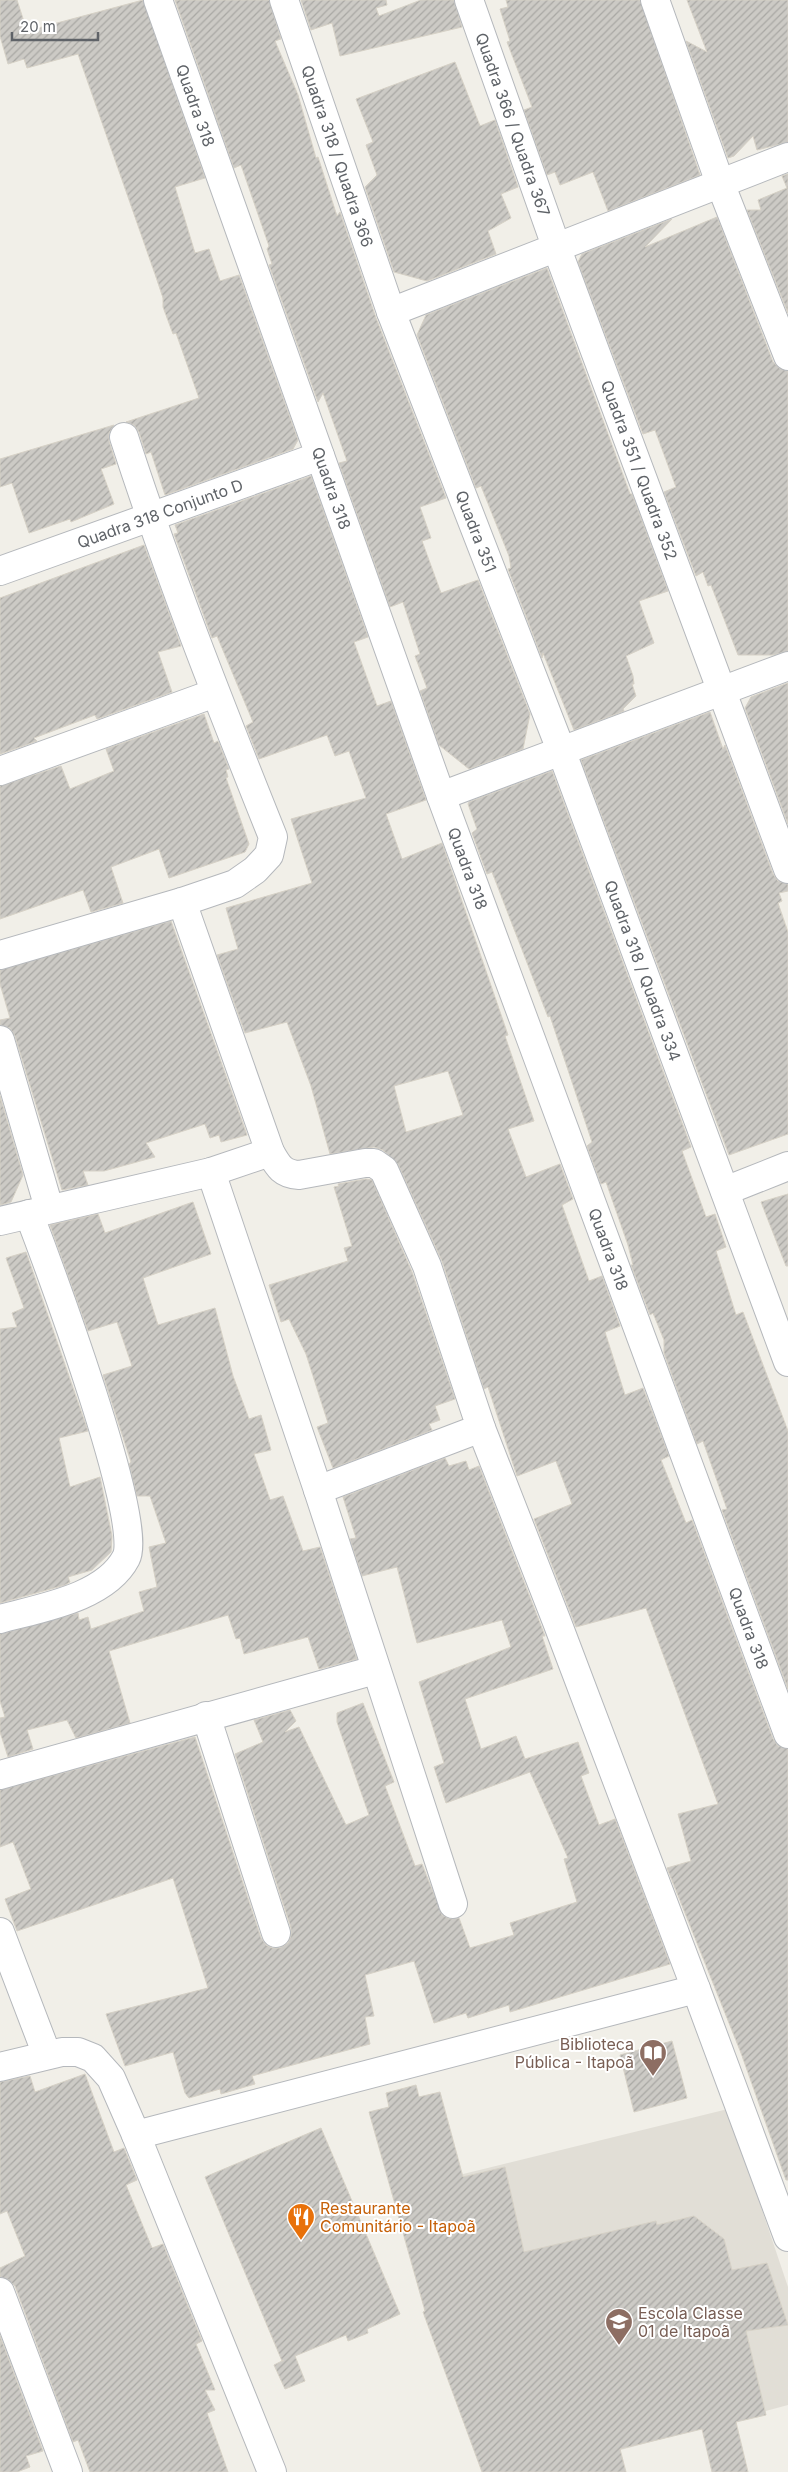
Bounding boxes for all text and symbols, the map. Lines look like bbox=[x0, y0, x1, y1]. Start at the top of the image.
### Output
scale bar bbox=[12, 10, 99, 42]
text: 20 m bbox=[20, 17, 56, 36]
street label: Quadra 366 / Quadra 367 bbox=[471, 30, 555, 219]
street label: Quadra 318 bbox=[172, 62, 219, 150]
street label: Quadra 318 / Quadra 366 bbox=[297, 63, 378, 250]
street label: Quadra 351 / Quadra 352 bbox=[597, 377, 682, 563]
street label: Quadra 318 bbox=[308, 444, 355, 532]
street label: Quadra 318 Conjunto D bbox=[74, 474, 246, 553]
street label: Quadra 351 bbox=[451, 487, 501, 575]
street label: Quadra 318 bbox=[443, 824, 492, 912]
street label: Quadra 318 / Quadra 334 bbox=[600, 878, 685, 1064]
street label: Quadra 318 bbox=[584, 1205, 633, 1293]
street label: Quadra 318 bbox=[724, 1584, 773, 1672]
place label: Biblioteca Pública - Itapoã bbox=[515, 2034, 634, 2072]
library icon: Biblioteca Pública - Itapoã bbox=[638, 2038, 668, 2077]
place label: Restaurante Comunitário - Itapoã bbox=[320, 2198, 476, 2236]
restaurant icon: Restaurante Comunitário - Itapoã bbox=[286, 2202, 316, 2241]
place label: Escola Classe 01 de Itapoã bbox=[638, 2303, 743, 2341]
school or university icon: Escola Classe 01 de Itapoã bbox=[604, 2307, 634, 2346]

